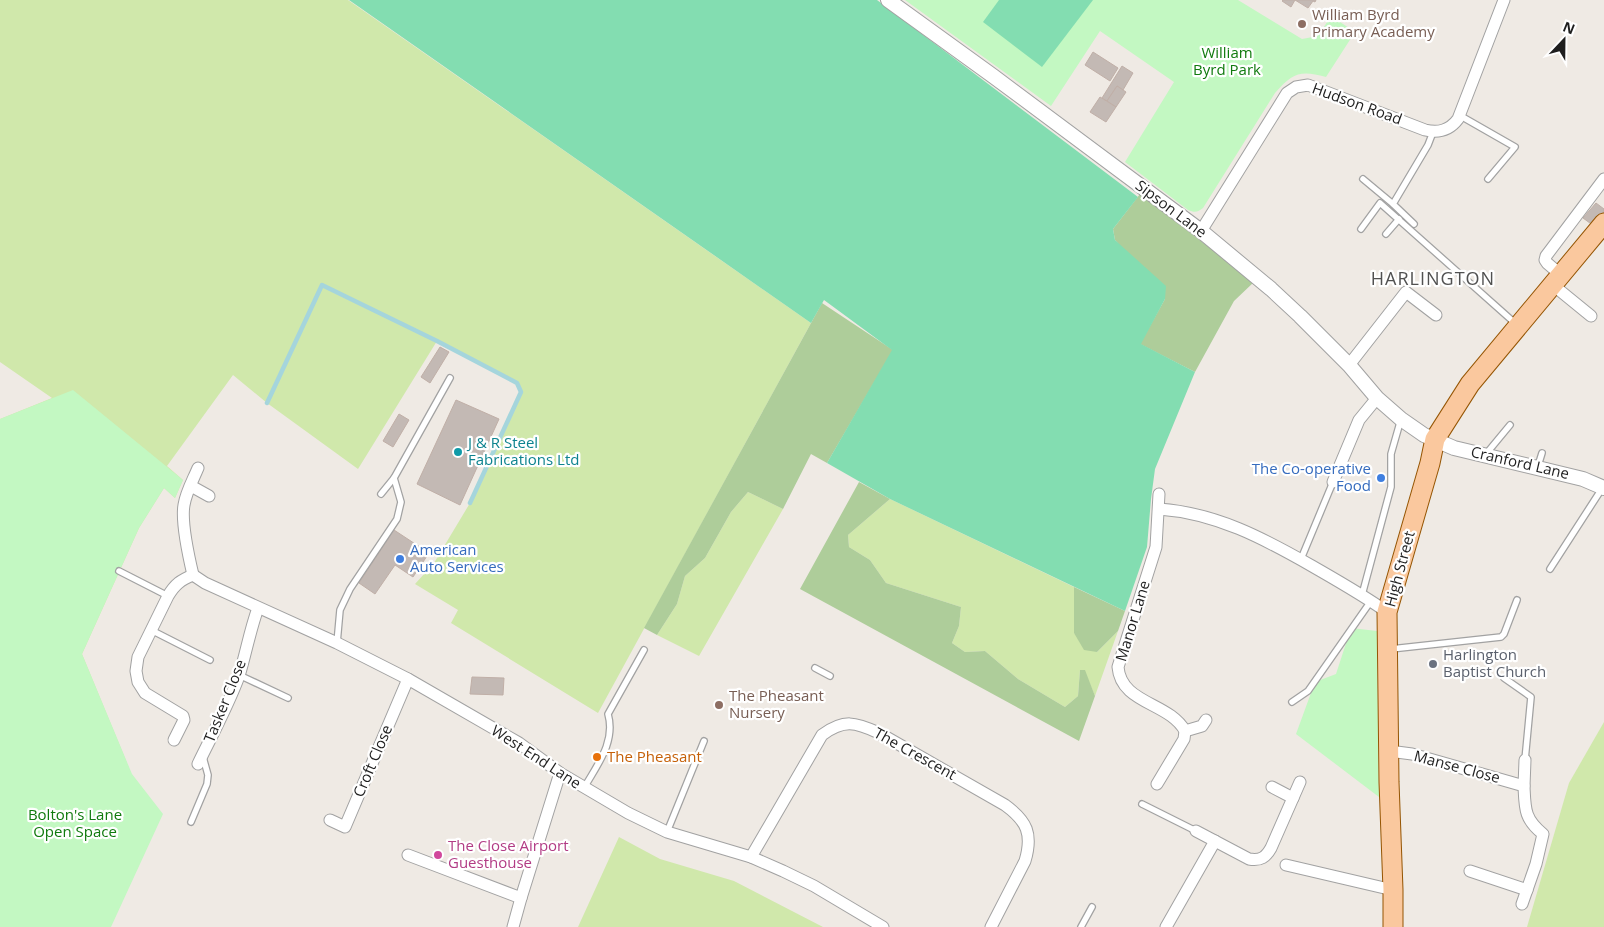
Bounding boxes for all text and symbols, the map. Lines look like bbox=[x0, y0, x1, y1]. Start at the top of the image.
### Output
place label: William Byrd Primary Academy bbox=[1312, 4, 1435, 41]
north arrow bbox=[1539, 15, 1589, 65]
text: N bbox=[1560, 17, 1578, 38]
marker: William Byrd Primary Academy bbox=[1296, 18, 1308, 30]
park label: William Byrd Park bbox=[1193, 42, 1261, 79]
street label: Hudson Road bbox=[1310, 78, 1405, 129]
street label: Sipson Lane bbox=[1132, 175, 1211, 242]
district label: HARLINGTON bbox=[1371, 266, 1495, 290]
place label: J & R Steel Fabrications Ltd bbox=[466, 432, 579, 469]
street label: Cranford Lane bbox=[1469, 441, 1571, 483]
marker: J & R Steel Fabrications Ltd bbox=[452, 446, 464, 458]
place label: The Co-operative Food bbox=[1252, 458, 1371, 495]
marker: The Co-operative Food bbox=[1375, 472, 1387, 484]
street label: High Street bbox=[1379, 528, 1419, 609]
place label: American Auto Services bbox=[410, 539, 504, 576]
marker: American Auto Services bbox=[394, 553, 406, 565]
street label: Manor Lane bbox=[1110, 578, 1154, 664]
place label: Harlington Baptist Church bbox=[1443, 644, 1546, 681]
street label: Tasker Close bbox=[198, 656, 250, 745]
marker: Harlington Baptist Church bbox=[1427, 658, 1439, 670]
place label: The Pheasant Nursery bbox=[729, 685, 824, 722]
marker: The Pheasant Nursery bbox=[713, 699, 725, 711]
street label: West End Lane bbox=[488, 720, 585, 793]
street label: Croft Close bbox=[348, 721, 396, 800]
street label: The Crescent bbox=[871, 722, 960, 784]
street label: Manse Close bbox=[1412, 745, 1503, 787]
place label: The Pheasant bbox=[607, 746, 702, 766]
marker: The Pheasant bbox=[591, 751, 603, 763]
park label: Bolton's Lane Open Space bbox=[28, 804, 122, 841]
place label: The Close Airport Guesthouse bbox=[448, 835, 569, 872]
marker: The Close Airport Guesthouse bbox=[432, 849, 444, 861]

